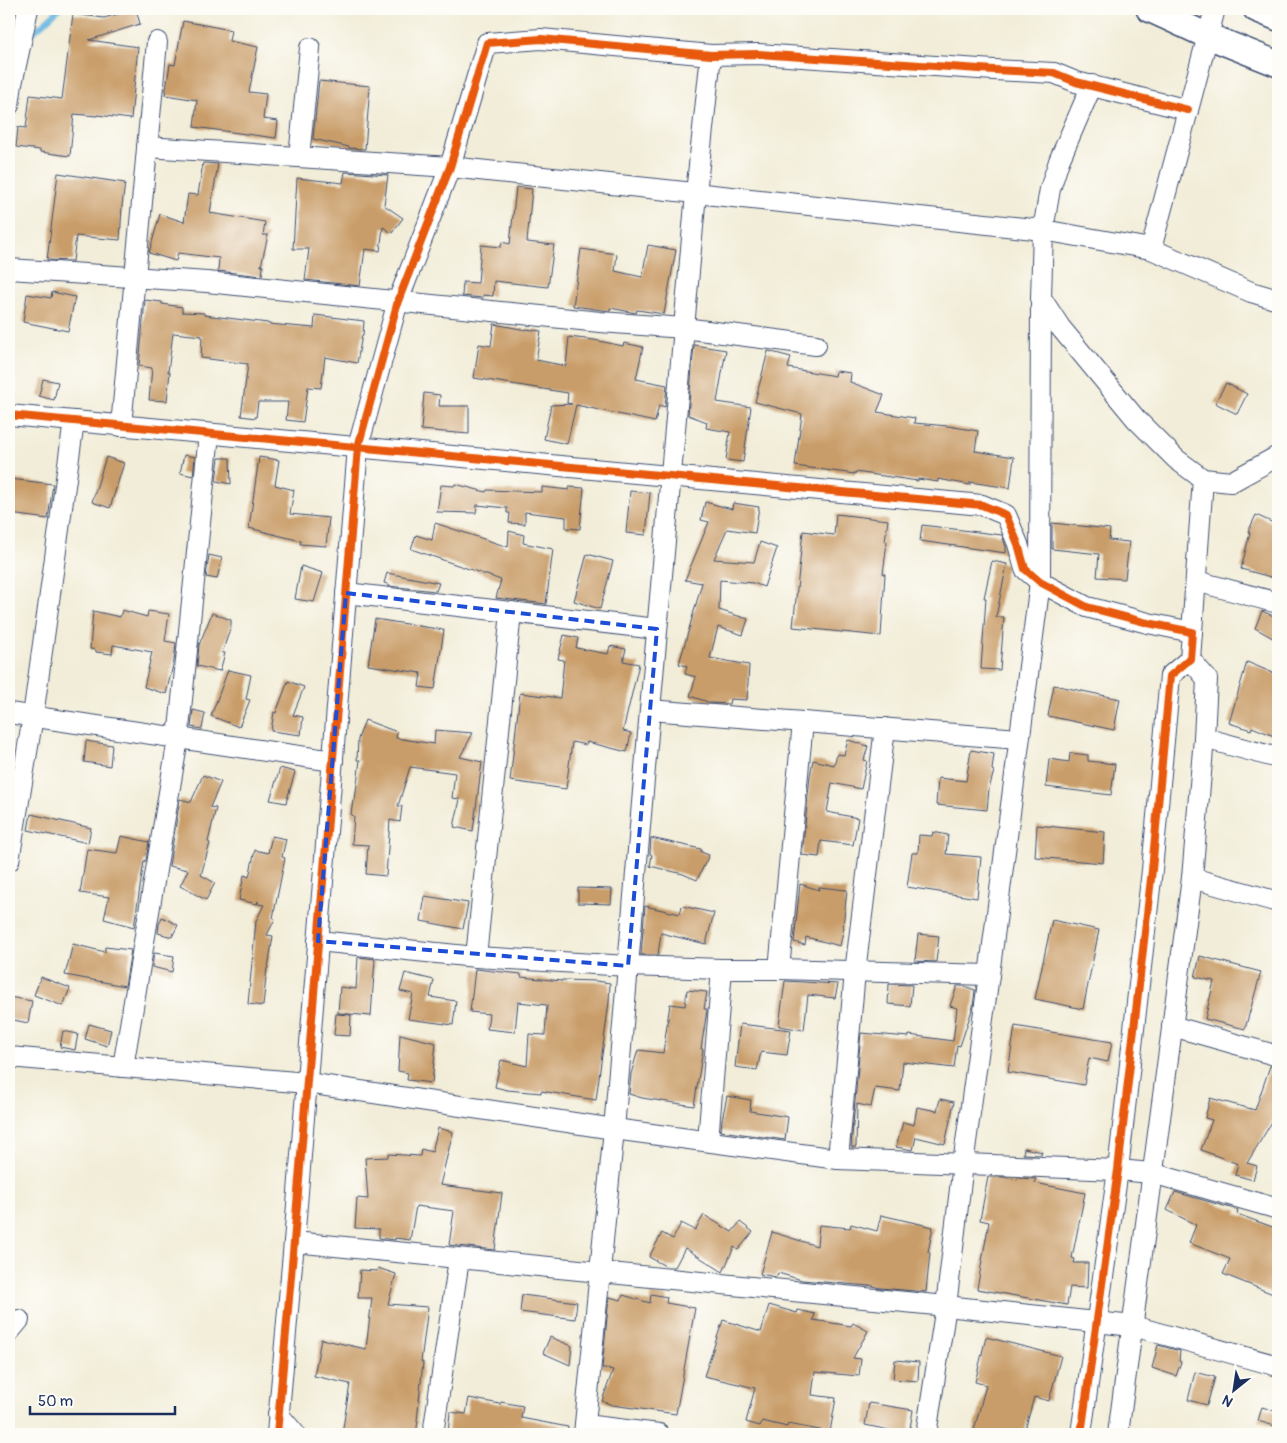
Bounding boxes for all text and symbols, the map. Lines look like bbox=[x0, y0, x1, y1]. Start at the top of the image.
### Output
north arrow bbox=[1210, 1366, 1260, 1416]
scale bar bbox=[30, 1383, 175, 1415]
text: N bbox=[1219, 1391, 1236, 1411]
text: 50 m bbox=[38, 1392, 73, 1411]

